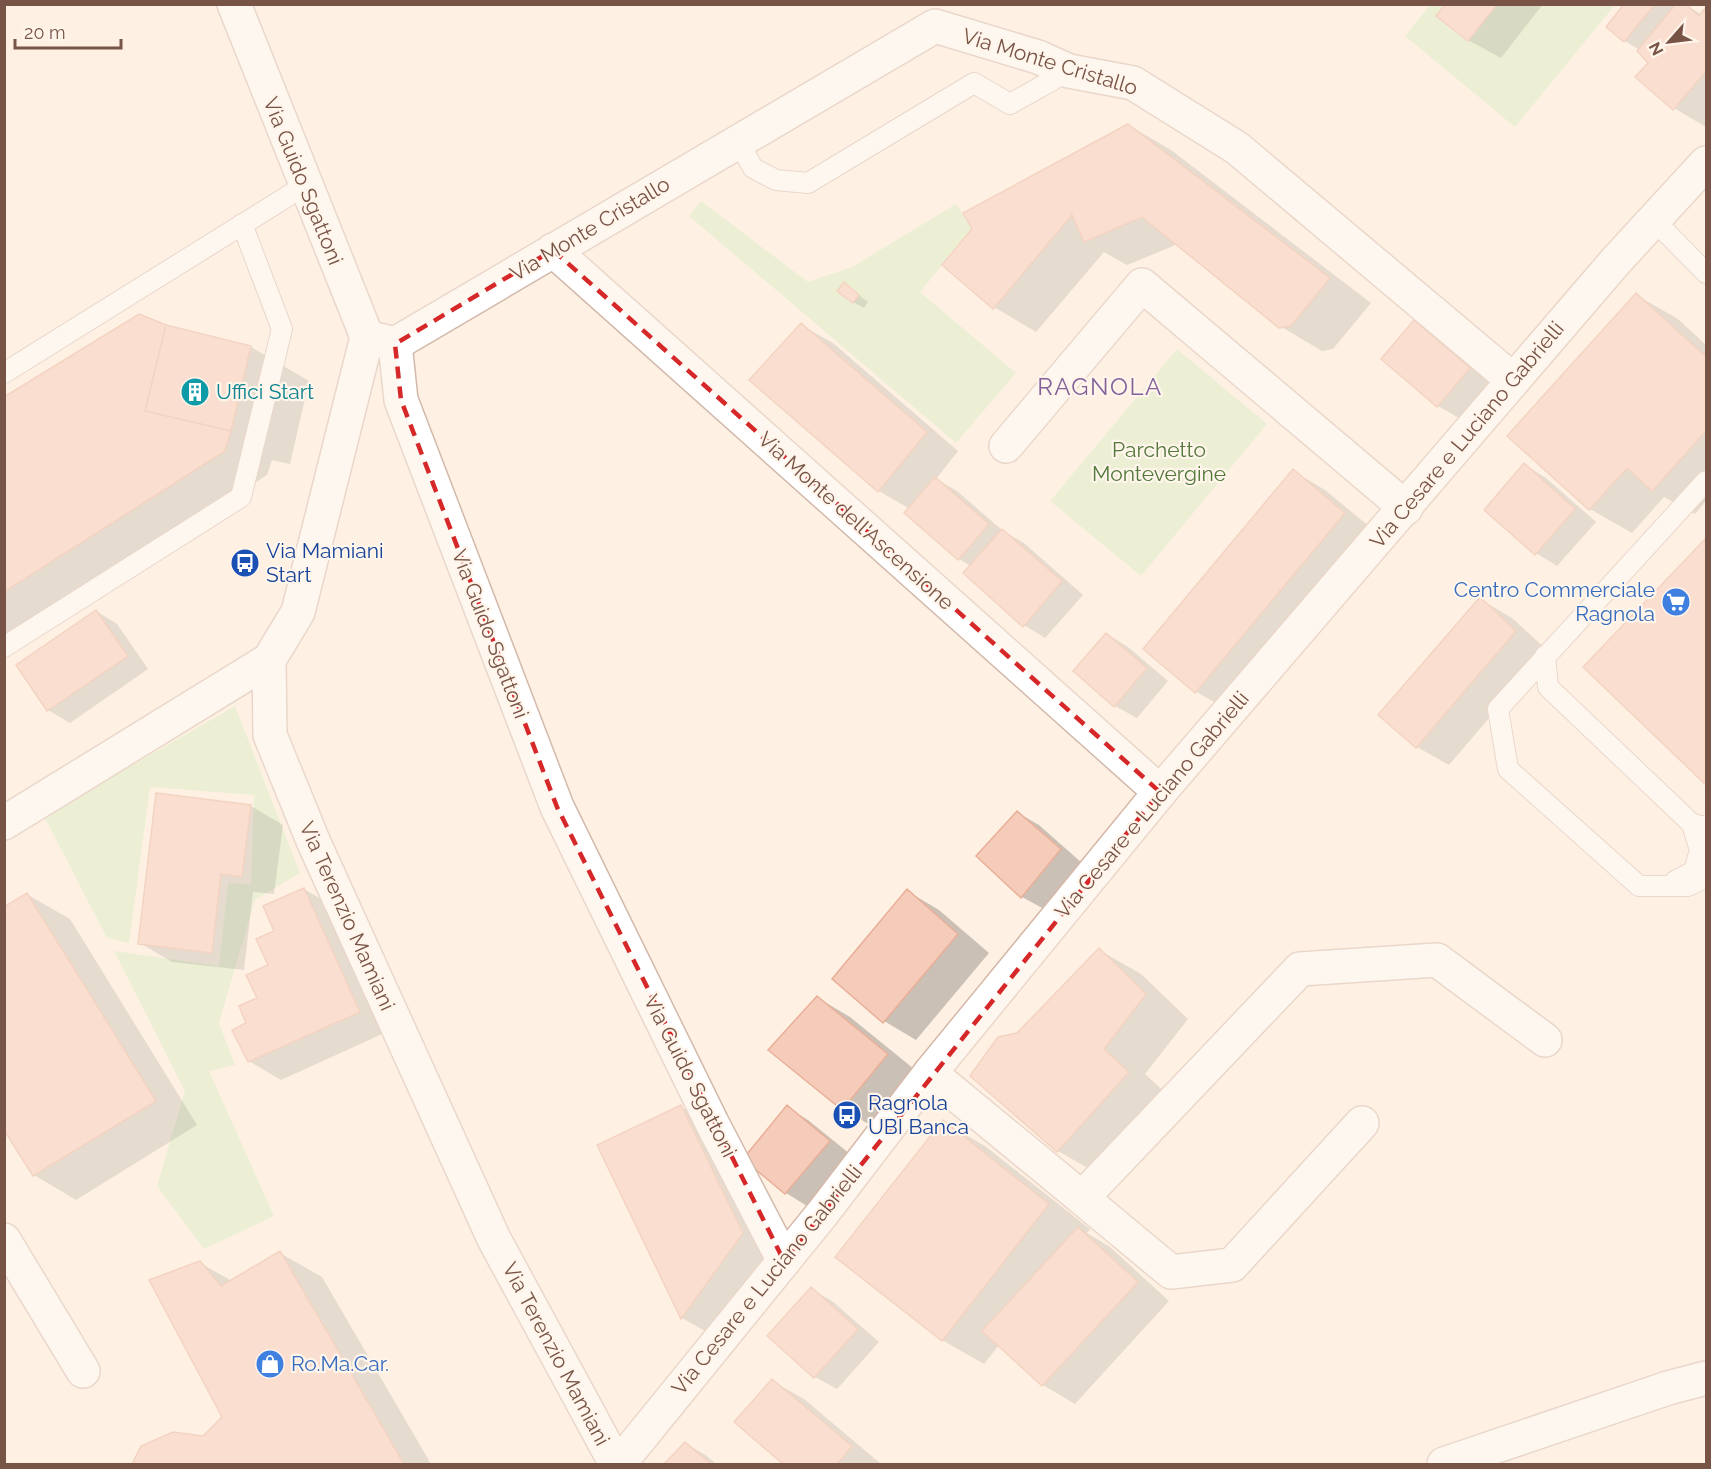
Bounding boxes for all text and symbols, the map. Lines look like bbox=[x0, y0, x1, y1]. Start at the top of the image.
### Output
scale bar bbox=[15, 12, 122, 50]
north arrow bbox=[1639, 12, 1699, 72]
text: 20 m bbox=[24, 22, 66, 43]
street label: Via Monte Cristallo bbox=[959, 23, 1141, 100]
text: N bbox=[1645, 39, 1667, 59]
street label: Via Guido Sgattoni bbox=[258, 93, 349, 268]
street label: Via Monte Cristallo bbox=[505, 171, 674, 286]
street label: Via Cesare e Luciano Gabrielli bbox=[1364, 316, 1569, 553]
district label: RAGNOLA bbox=[1037, 372, 1163, 401]
building icon: Uffici Start bbox=[179, 376, 211, 408]
place label: Uffici Start bbox=[216, 379, 314, 404]
street label: Via Monte dell'Ascensione bbox=[753, 426, 959, 615]
park label: Parchetto Montevergine bbox=[1092, 437, 1226, 486]
place label: Via Mamiani Start bbox=[266, 538, 384, 587]
street label: Via Guido Sgattoni bbox=[447, 546, 534, 722]
bus stop icon: Via Mamiani Start bbox=[229, 547, 261, 579]
place label: Centro Commerciale Ragnola bbox=[1454, 577, 1655, 626]
supermarket icon: Centro Commerciale Ragnola bbox=[1660, 586, 1692, 618]
street label: Via Cesare e Luciano Gabrielli bbox=[1049, 686, 1254, 923]
street label: Via Terenzio Mamiani bbox=[295, 817, 400, 1014]
street label: Via Guido Sgattoni bbox=[639, 990, 742, 1161]
place label: Ragnola UBI Banca bbox=[868, 1090, 969, 1139]
bus stop icon: Ragnola UBI Banca bbox=[831, 1099, 863, 1131]
street label: Via Cesare e Luciano Gabrielli bbox=[666, 1160, 867, 1400]
street label: Via Terenzio Mamiani bbox=[498, 1258, 615, 1450]
shop icon: Ro.Ma.Car. bbox=[254, 1348, 286, 1380]
place label: Ro.Ma.Car. bbox=[291, 1351, 389, 1376]

